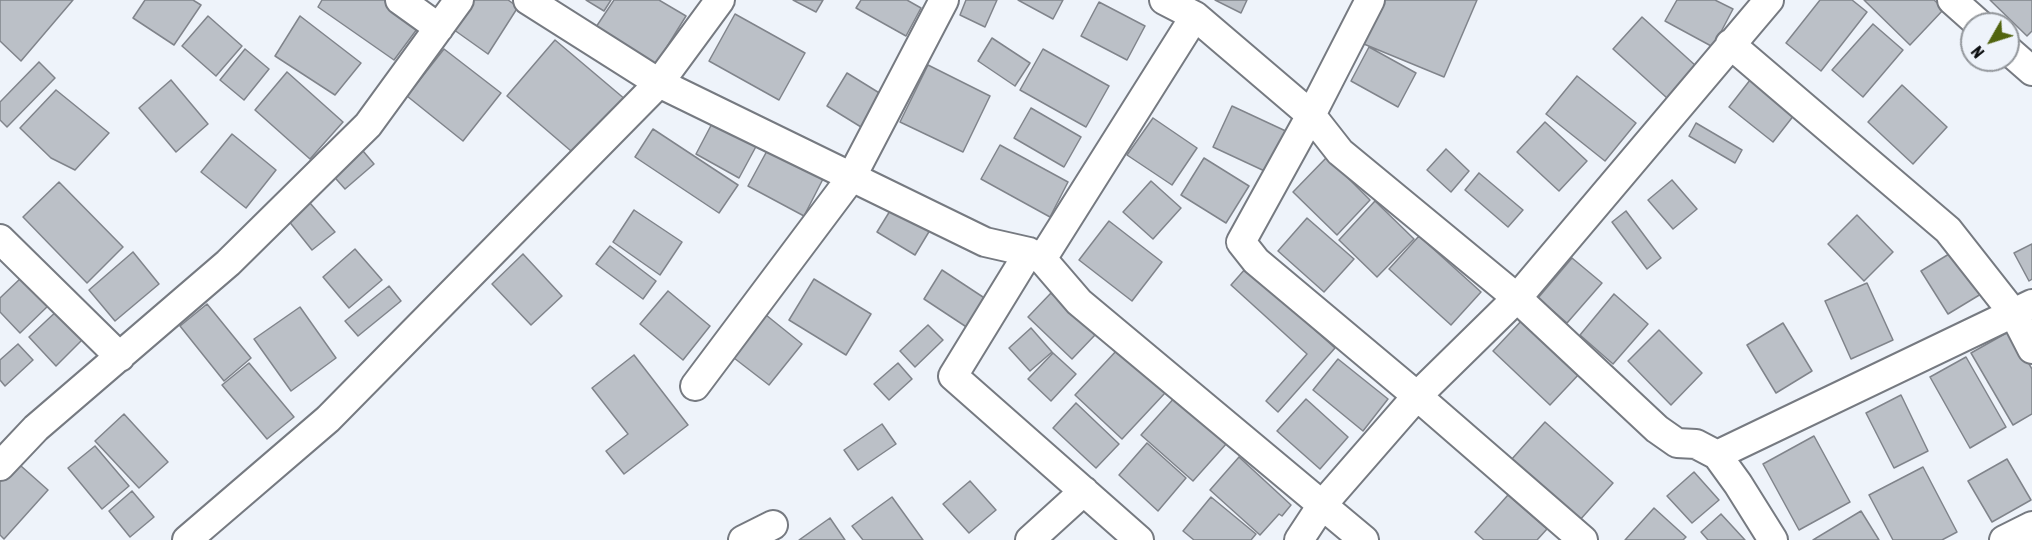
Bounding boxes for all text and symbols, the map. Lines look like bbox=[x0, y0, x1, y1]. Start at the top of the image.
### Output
north arrow bbox=[1960, 12, 2020, 72]
text: N bbox=[1968, 43, 1988, 61]

